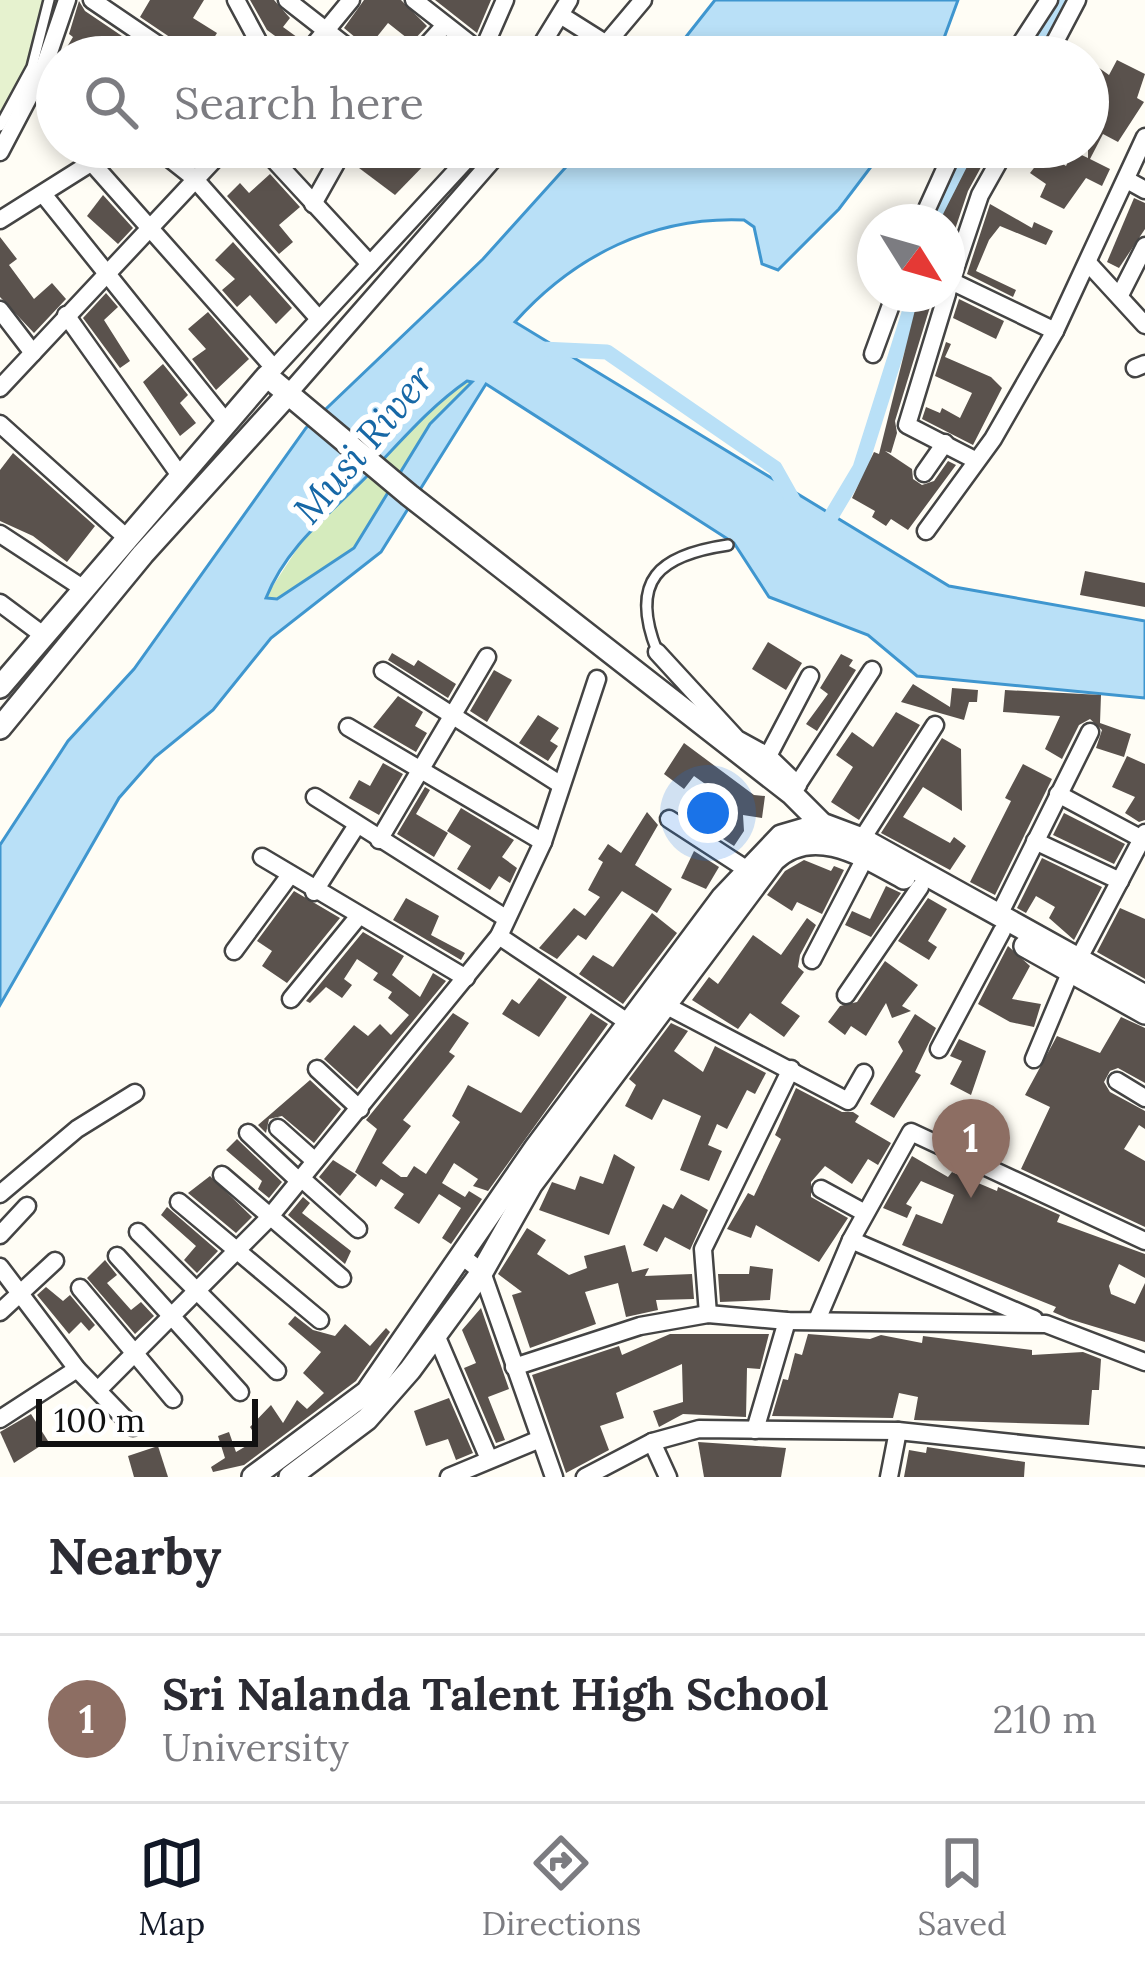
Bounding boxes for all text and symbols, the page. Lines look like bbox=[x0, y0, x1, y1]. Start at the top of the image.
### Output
search box bbox=[36, 36, 1109, 168]
icon: search bbox=[78, 69, 144, 135]
text: Search here bbox=[174, 74, 424, 131]
north arrow bbox=[857, 204, 965, 312]
water label: Musi River bbox=[282, 354, 444, 534]
your location bbox=[678, 783, 738, 843]
pin: 1 bbox=[932, 1099, 1010, 1198]
scale bar bbox=[36, 1393, 258, 1446]
text: 100 m bbox=[54, 1399, 145, 1441]
text: Nearby bbox=[48, 1523, 221, 1588]
text: Sri Nalanda Talent High School bbox=[162, 1665, 829, 1722]
text: 1 bbox=[79, 1694, 95, 1744]
text: 210 m bbox=[993, 1694, 1097, 1744]
text: University bbox=[162, 1722, 349, 1772]
tab: Map bbox=[138, 1830, 205, 1944]
tab: Directions bbox=[482, 1830, 641, 1944]
tab: Saved bbox=[918, 1830, 1007, 1944]

